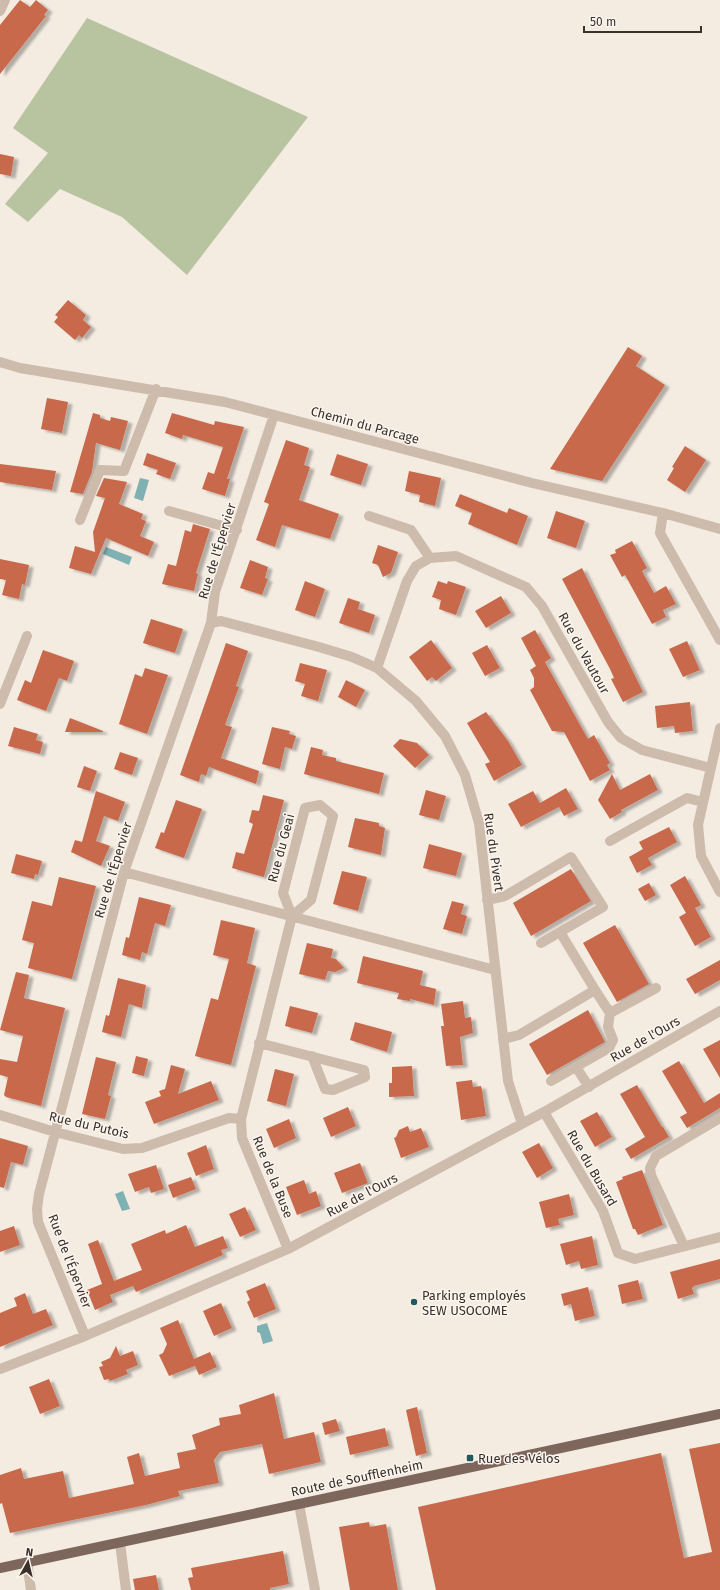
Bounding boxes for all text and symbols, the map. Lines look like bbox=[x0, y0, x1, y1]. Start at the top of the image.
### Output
scale bar bbox=[584, 8, 701, 34]
text: 50 m bbox=[590, 15, 616, 29]
street label: Chemin du Parcage bbox=[309, 403, 421, 447]
street label: Rue de l'Épervier bbox=[195, 501, 239, 601]
street label: Rue du Vautour bbox=[555, 610, 613, 696]
street label: Rue du Geai bbox=[265, 812, 297, 884]
street label: Rue du Pivert bbox=[481, 812, 507, 893]
street label: Rue de l'Épervier bbox=[91, 820, 135, 920]
street label: Rue de l'Ours bbox=[607, 1013, 683, 1065]
street label: Rue du Putois bbox=[48, 1109, 130, 1141]
street label: Rue du Busard bbox=[564, 1127, 620, 1209]
street label: Rue de la Buse bbox=[250, 1134, 296, 1220]
street label: Rue de l'Ours bbox=[324, 1170, 400, 1220]
street label: Rue de l'Épervier bbox=[45, 1212, 95, 1310]
place label: Parking employés SEW USOCOME bbox=[422, 1288, 526, 1318]
marker: Parking employés SEW USOCOME bbox=[409, 1297, 419, 1307]
place label: Rue des Vélos bbox=[478, 1451, 560, 1466]
marker: Rue des Vélos bbox=[465, 1453, 475, 1463]
street label: Route de Soufflenheim bbox=[290, 1457, 424, 1499]
north arrow bbox=[8, 1542, 48, 1582]
text: N bbox=[25, 1546, 34, 1560]

